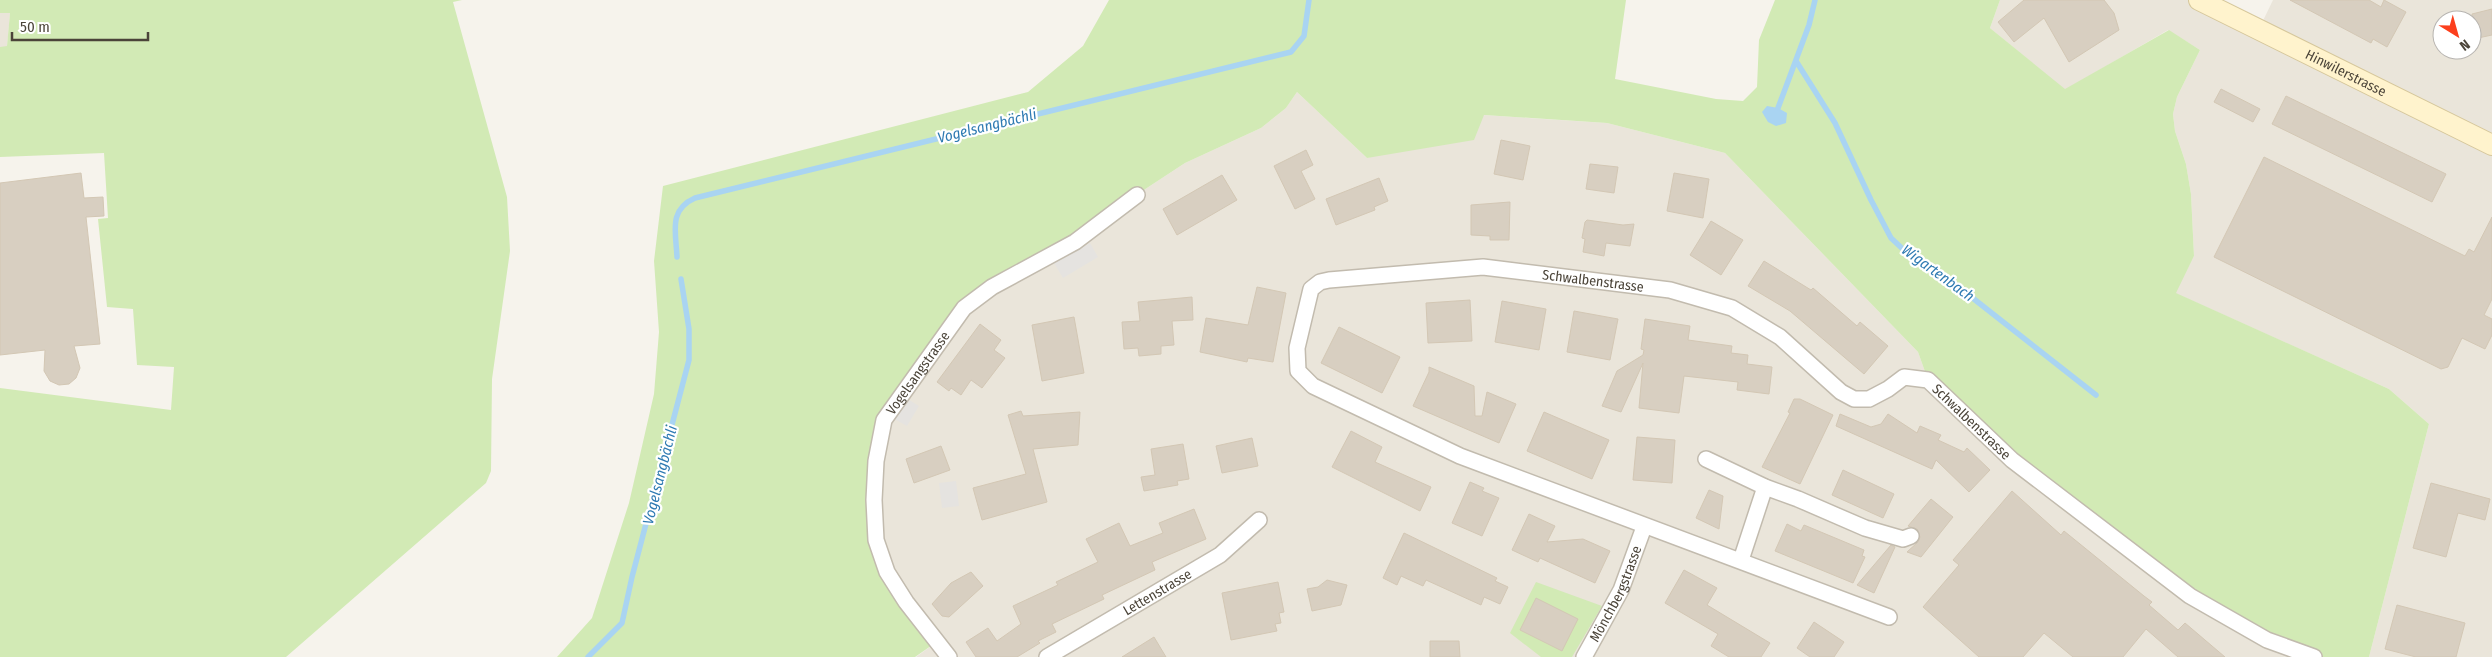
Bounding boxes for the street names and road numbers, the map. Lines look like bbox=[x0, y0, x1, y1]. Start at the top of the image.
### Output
street label: Hinwilerstrasse bbox=[2303, 46, 2389, 100]
street label: Schwalbenstrasse bbox=[1541, 266, 1645, 296]
street label: Vogelsangstrasse bbox=[883, 328, 954, 418]
street label: Schwalbenstrasse bbox=[1929, 381, 2014, 463]
street label: Mönchbergstrasse bbox=[1586, 543, 1645, 645]
street label: Lettenstrasse bbox=[1120, 566, 1195, 619]

